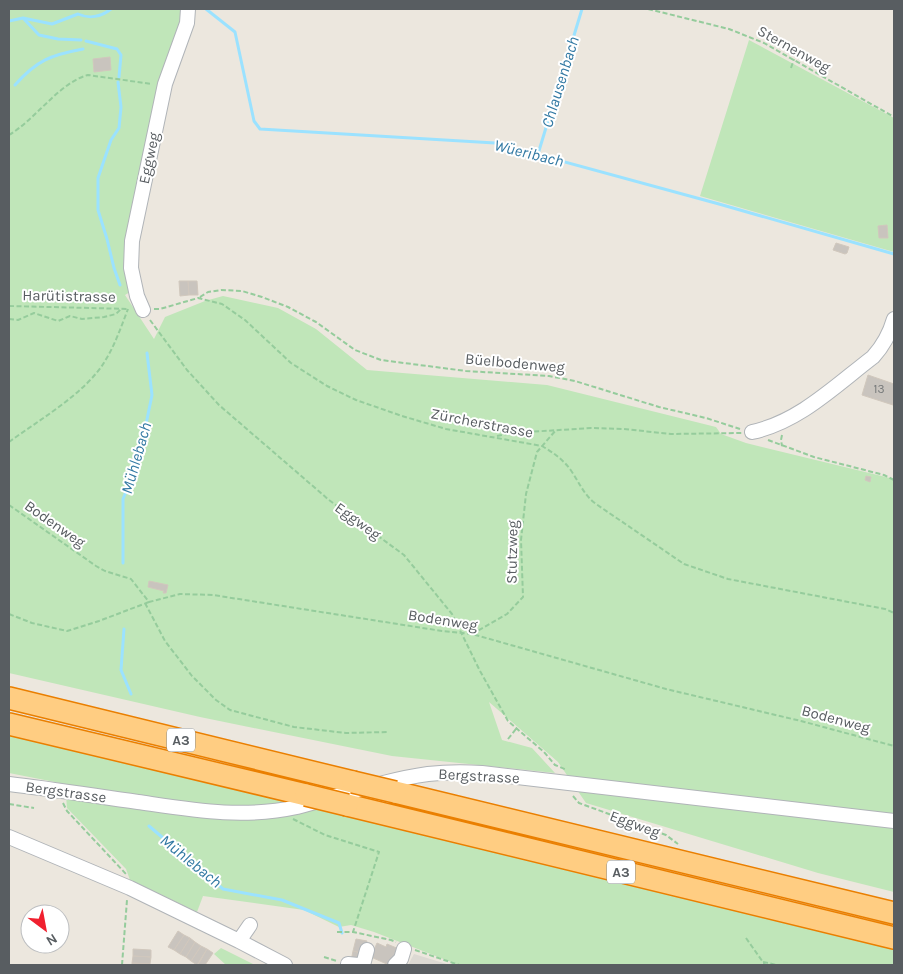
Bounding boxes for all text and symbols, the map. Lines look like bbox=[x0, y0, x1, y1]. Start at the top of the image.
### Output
street label: Sternenweg bbox=[754, 22, 834, 77]
water label: Chlausenbach bbox=[537, 34, 583, 130]
street label: Eggweg bbox=[135, 130, 163, 186]
water label: Wüeribach bbox=[492, 135, 566, 171]
street label: Harütistrasse bbox=[22, 286, 116, 306]
street label: Büelbodenweg bbox=[464, 350, 566, 376]
house number: 13 bbox=[873, 382, 885, 396]
street label: Zürcherstrasse bbox=[429, 404, 535, 442]
water label: Mühlebach bbox=[117, 420, 155, 496]
street label: Bodenweg bbox=[21, 496, 89, 552]
street label: Eggweg bbox=[332, 498, 385, 544]
street label: Stutzweg bbox=[502, 520, 522, 584]
street label: Bodenweg bbox=[407, 606, 480, 634]
street label: Bodenweg bbox=[800, 701, 873, 737]
road number: A3 bbox=[167, 728, 195, 752]
street label: Bergstrasse bbox=[438, 765, 520, 787]
street label: Bergstrasse bbox=[24, 777, 108, 807]
street label: Eggweg bbox=[607, 807, 663, 842]
water label: Mühlebach bbox=[156, 830, 226, 892]
road number: A3 bbox=[607, 860, 635, 884]
north arrow bbox=[20, 904, 70, 954]
text: N bbox=[43, 930, 60, 949]

